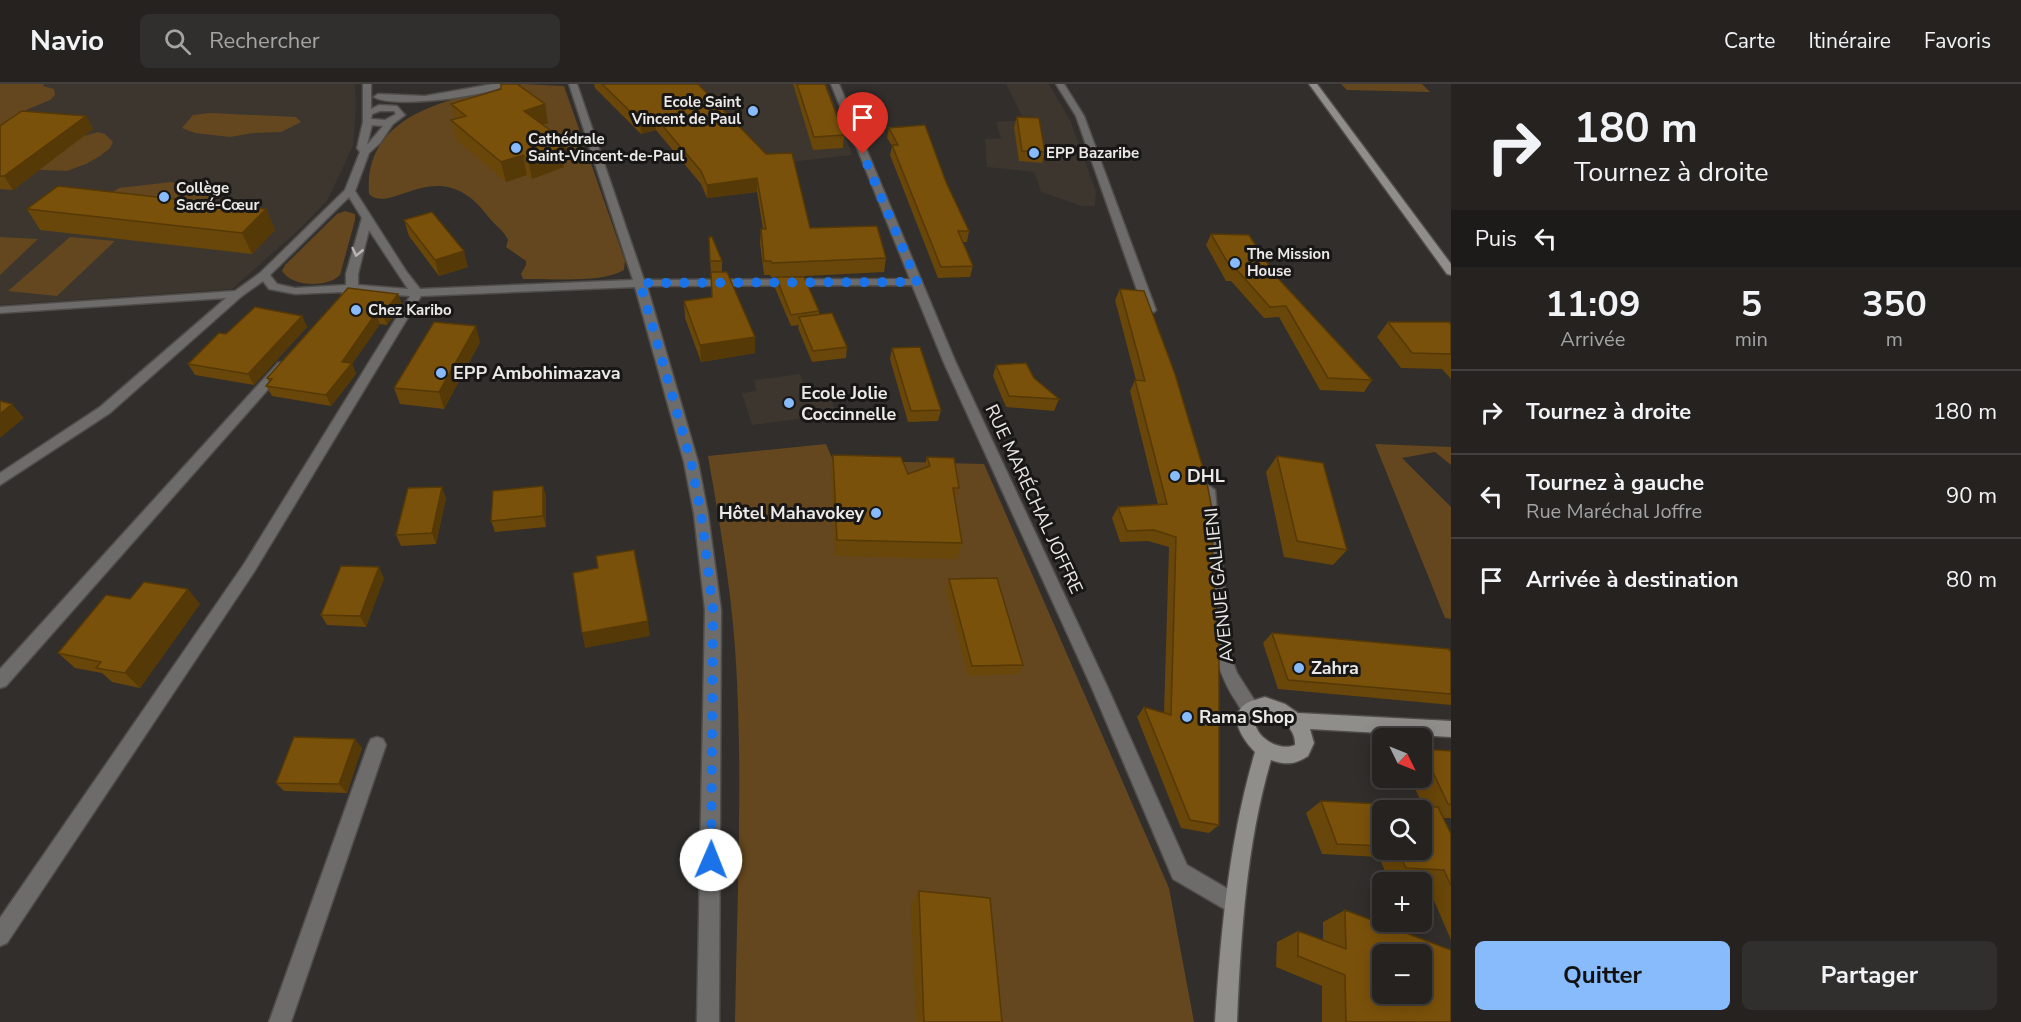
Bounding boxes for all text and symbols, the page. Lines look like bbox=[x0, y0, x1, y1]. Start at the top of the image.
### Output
search box bbox=[140, 14, 560, 68]
text: Navio bbox=[30, 22, 104, 60]
icon: search bbox=[161, 25, 194, 58]
text: Rechercher bbox=[209, 26, 320, 56]
text: Carte bbox=[1724, 27, 1775, 55]
text: Itinéraire bbox=[1808, 27, 1891, 55]
text: Favoris bbox=[1924, 27, 1991, 55]
place label: Ecole Saint Vincent de Paul bbox=[631, 92, 741, 129]
pin bbox=[837, 92, 888, 154]
text: 180 m bbox=[1574, 100, 1698, 157]
icon: arrive bbox=[846, 101, 879, 134]
marker: Ecole Saint Vincent de Paul bbox=[746, 104, 760, 118]
icon: right bbox=[1475, 108, 1553, 186]
place label: Cathédrale Saint-Vincent-de-Paul bbox=[528, 129, 684, 166]
marker: Cathédrale Saint-Vincent-de-Paul bbox=[509, 141, 523, 155]
place label: EPP Bazaribe bbox=[1046, 143, 1139, 163]
marker: EPP Bazaribe bbox=[1027, 146, 1041, 160]
text: Tournez à droite bbox=[1574, 154, 1769, 191]
place label: Collège Sacré-Cœur bbox=[176, 178, 259, 215]
marker: Collège Sacré-Cœur bbox=[157, 190, 171, 204]
icon: left bbox=[1529, 222, 1562, 255]
text: Puis bbox=[1475, 224, 1517, 254]
place label: The Mission House bbox=[1247, 244, 1330, 281]
one-way arrow bbox=[351, 247, 364, 257]
marker: The Mission House bbox=[1228, 256, 1242, 270]
text: 11:09 bbox=[1545, 280, 1641, 329]
text: 5 bbox=[1740, 280, 1762, 329]
text: 350 bbox=[1862, 280, 1927, 329]
place label: Chez Karibo bbox=[368, 300, 452, 320]
marker: Chez Karibo bbox=[349, 303, 363, 317]
text: Arrivée bbox=[1560, 326, 1625, 353]
text: min bbox=[1735, 326, 1768, 353]
text: m bbox=[1886, 326, 1903, 353]
place label: EPP Ambohimazava bbox=[453, 361, 621, 385]
marker: EPP Ambohimazava bbox=[434, 366, 448, 380]
place label: Ecole Jolie Coccinnelle bbox=[801, 381, 897, 426]
marker: Ecole Jolie Coccinnelle bbox=[782, 396, 796, 410]
icon: right bbox=[1475, 396, 1508, 429]
text: Tournez à droite bbox=[1526, 397, 1691, 427]
text: 180 m bbox=[1933, 397, 1997, 427]
street label: RUE MARÉCHAL JOFFRE bbox=[979, 400, 1089, 598]
place label: DHL bbox=[1187, 464, 1225, 488]
text: Tournez à gauche bbox=[1526, 468, 1704, 498]
marker: DHL bbox=[1168, 469, 1182, 483]
icon: left bbox=[1475, 480, 1508, 513]
text: 90 m bbox=[1946, 481, 1997, 511]
text: Rue Maréchal Joffre bbox=[1526, 498, 1702, 525]
place label: Hôtel Mahavokey bbox=[719, 501, 865, 525]
marker: Hôtel Mahavokey bbox=[869, 506, 883, 520]
street label: AVENUE GALLIENI bbox=[1199, 506, 1239, 664]
icon: arrive bbox=[1475, 564, 1508, 597]
text: Arrivée à destination bbox=[1526, 565, 1739, 595]
text: 80 m bbox=[1946, 565, 1997, 595]
place label: Zahra bbox=[1311, 656, 1359, 680]
marker: Zahra bbox=[1292, 661, 1306, 675]
place label: Rama Shop bbox=[1199, 705, 1295, 729]
marker: Rama Shop bbox=[1180, 710, 1194, 724]
north arrow bbox=[1372, 728, 1432, 788]
map controls bbox=[1372, 728, 1432, 1004]
button: search bbox=[1372, 800, 1432, 860]
position arrow bbox=[679, 828, 743, 892]
button: + bbox=[1372, 872, 1432, 932]
button: Quitter bbox=[1475, 941, 1730, 1010]
button: Partager bbox=[1742, 941, 1997, 1010]
button: − bbox=[1372, 944, 1432, 1004]

